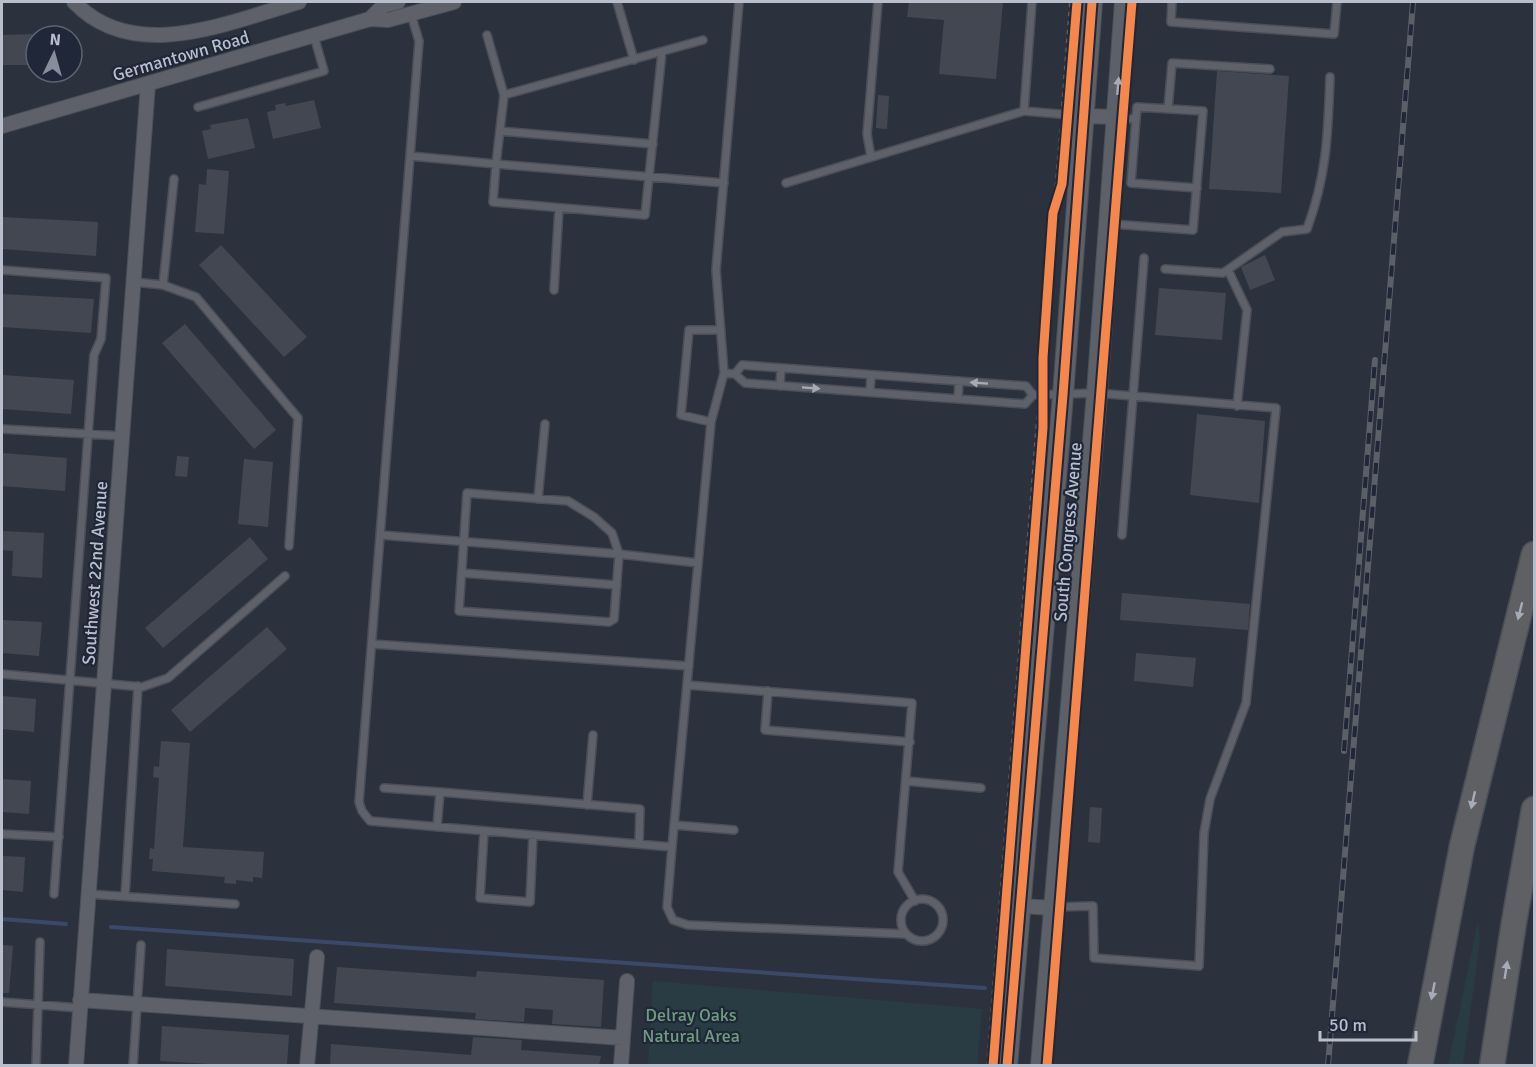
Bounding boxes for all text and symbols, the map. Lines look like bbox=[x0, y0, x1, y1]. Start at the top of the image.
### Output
north arrow bbox=[24, 24, 84, 84]
street label: Germantown Road bbox=[110, 26, 252, 86]
text: N bbox=[49, 30, 62, 51]
one-way arrow bbox=[1113, 76, 1122, 95]
one-way arrow bbox=[969, 378, 988, 387]
one-way arrow bbox=[802, 383, 821, 393]
street label: South Congress Avenue bbox=[1049, 441, 1087, 623]
street label: Southwest 22nd Avenue bbox=[78, 480, 112, 666]
one-way arrow bbox=[1515, 602, 1524, 620]
one-way arrow bbox=[1468, 791, 1477, 810]
one-way arrow bbox=[1502, 960, 1511, 979]
one-way arrow bbox=[1428, 982, 1437, 1001]
park label: Delray Oaks Natural Area bbox=[642, 1004, 740, 1047]
scale bar bbox=[1320, 1004, 1416, 1042]
text: 50 m bbox=[1329, 1014, 1367, 1036]

